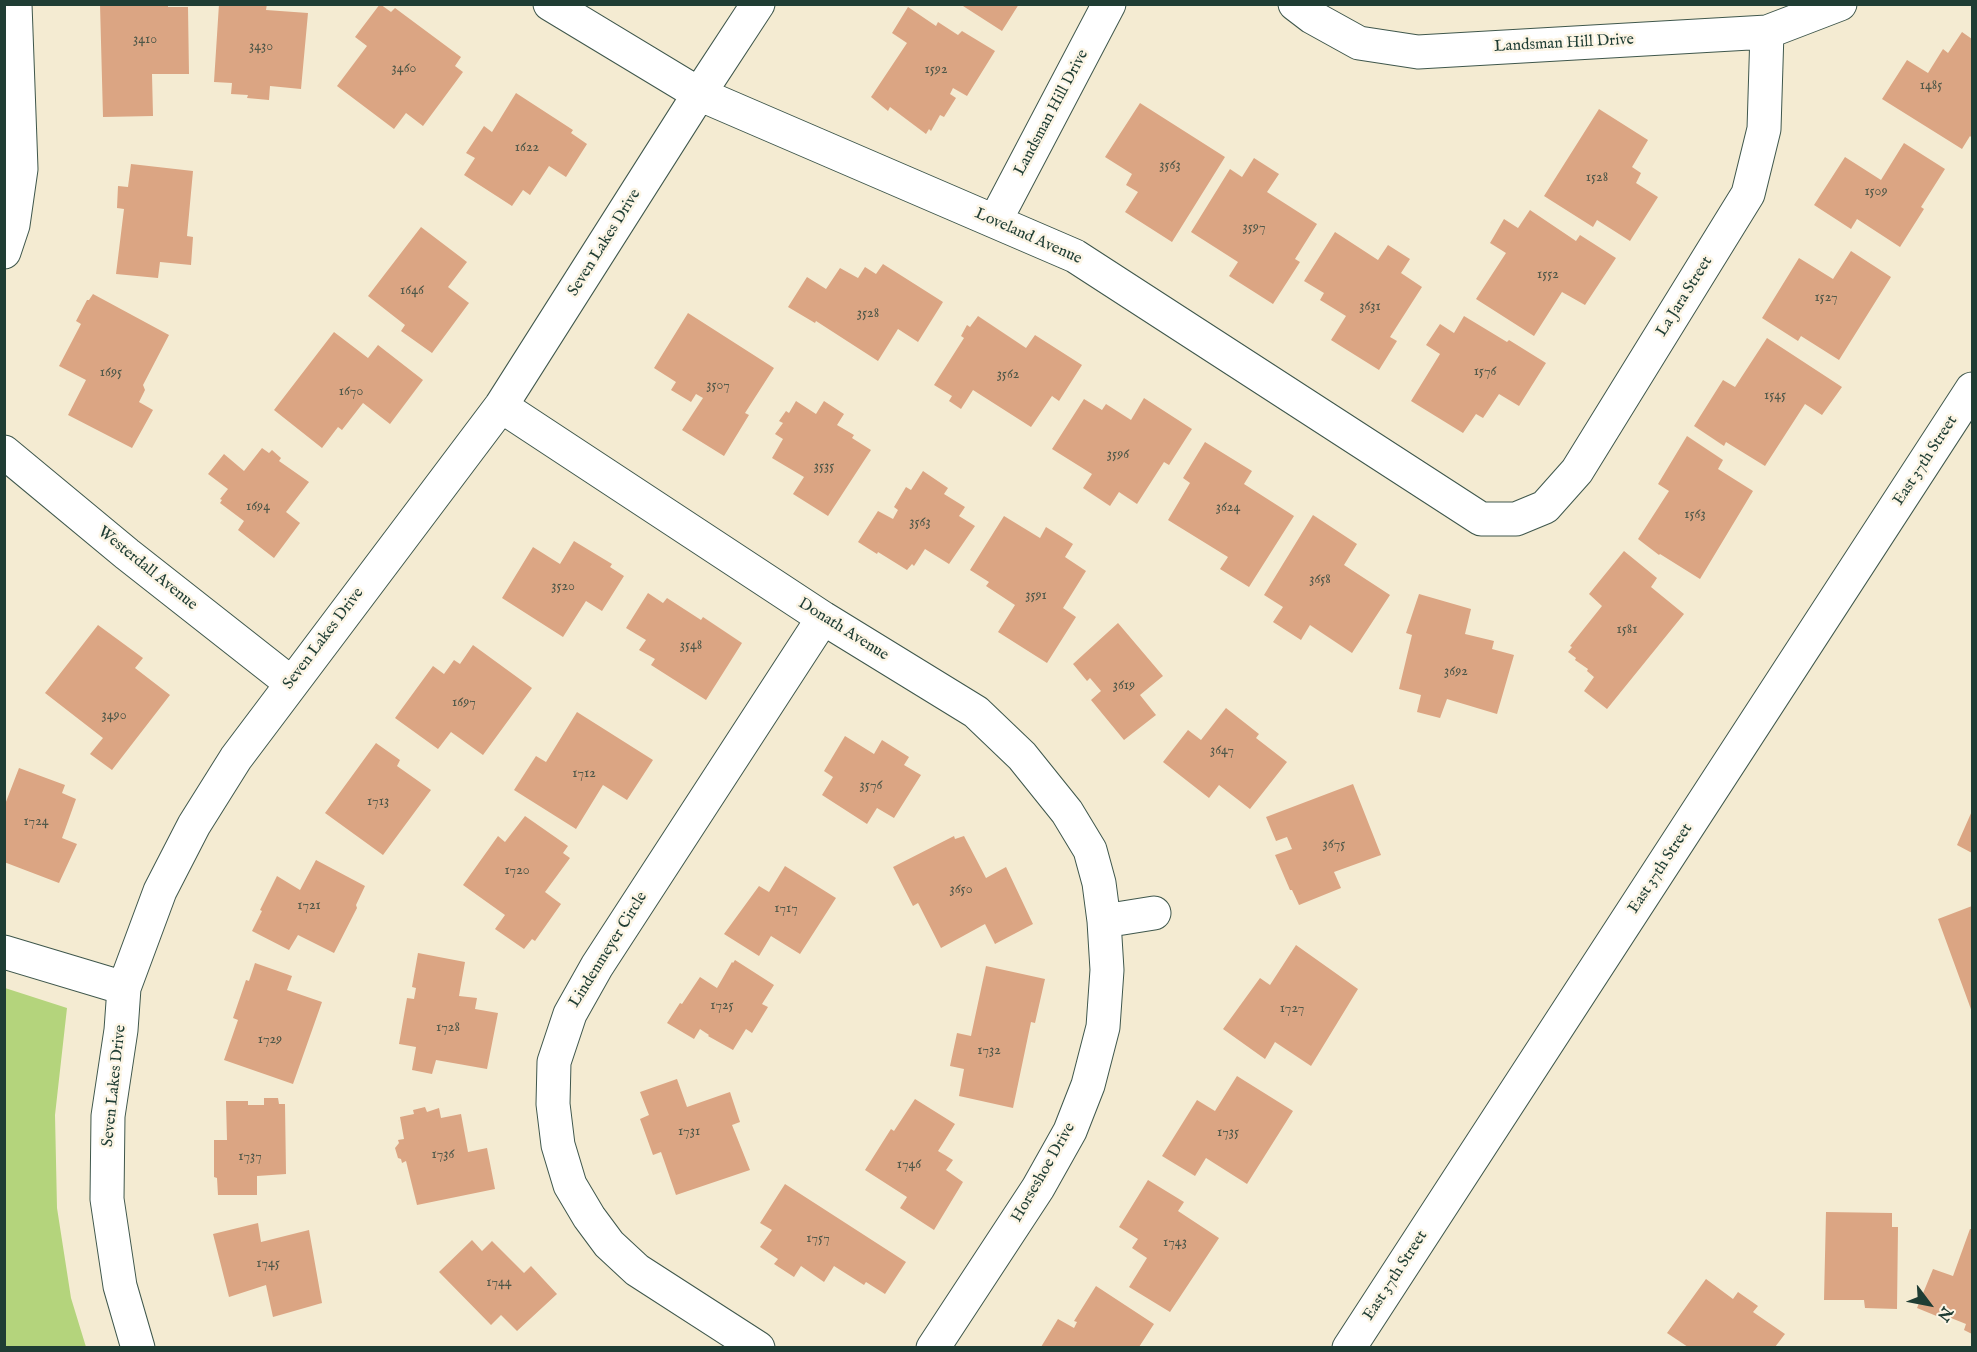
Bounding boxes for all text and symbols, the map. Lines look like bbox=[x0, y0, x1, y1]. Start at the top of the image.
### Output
street label: Landsman Hill Drive bbox=[1494, 31, 1634, 57]
house number: 3410 bbox=[133, 32, 157, 48]
house number: 3430 bbox=[249, 39, 273, 55]
street label: Landsman Hill Drive bbox=[1011, 47, 1093, 179]
house number: 3460 bbox=[392, 61, 416, 77]
house number: 1592 bbox=[925, 62, 947, 78]
house number: 1485 bbox=[1920, 78, 1942, 94]
house number: 1622 bbox=[515, 140, 539, 156]
house number: 3563 bbox=[1159, 158, 1181, 174]
house number: 1528 bbox=[1586, 170, 1608, 186]
house number: 1509 bbox=[1864, 184, 1888, 200]
street label: Seven Lakes Drive bbox=[564, 186, 646, 300]
street label: Loveland Avenue bbox=[972, 205, 1084, 269]
house number: 3597 bbox=[1243, 220, 1265, 236]
street label: La Jara Street bbox=[1653, 253, 1717, 341]
house number: 1552 bbox=[1537, 267, 1559, 283]
house number: 1646 bbox=[400, 283, 424, 299]
house number: 1527 bbox=[1814, 290, 1838, 306]
house number: 3631 bbox=[1359, 299, 1381, 315]
house number: 3528 bbox=[857, 306, 879, 322]
house number: 1576 bbox=[1474, 364, 1496, 380]
house number: 1695 bbox=[100, 365, 122, 381]
house number: 3562 bbox=[997, 367, 1019, 383]
house number: 3507 bbox=[706, 378, 730, 394]
house number: 1670 bbox=[339, 384, 363, 400]
house number: 1545 bbox=[1764, 388, 1786, 404]
street label: East 37th Street bbox=[1890, 412, 1962, 510]
house number: 3596 bbox=[1107, 447, 1129, 463]
house number: 3535 bbox=[814, 459, 834, 475]
house number: 1694 bbox=[246, 499, 270, 515]
house number: 3624 bbox=[1216, 500, 1240, 516]
house number: 1563 bbox=[1684, 507, 1706, 523]
house number: 3563 bbox=[909, 515, 931, 531]
street label: Westerdall Avenue bbox=[93, 523, 201, 615]
house number: 3658 bbox=[1309, 572, 1331, 588]
house number: 3520 bbox=[551, 579, 575, 595]
street label: Seven Lakes Drive bbox=[280, 584, 368, 694]
house number: 3591 bbox=[1025, 588, 1047, 604]
street label: Donath Avenue bbox=[794, 595, 892, 665]
house number: 1581 bbox=[1617, 622, 1637, 638]
house number: 3548 bbox=[680, 638, 702, 654]
house number: 3692 bbox=[1444, 664, 1468, 680]
house number: 3619 bbox=[1113, 678, 1135, 694]
house number: 1697 bbox=[452, 695, 476, 711]
house number: 3490 bbox=[101, 708, 127, 724]
house number: 3647 bbox=[1210, 743, 1234, 759]
house number: 1712 bbox=[572, 766, 596, 782]
house number: 3576 bbox=[860, 778, 882, 794]
house number: 1713 bbox=[367, 794, 389, 810]
house number: 1724 bbox=[23, 814, 49, 830]
street label: East 37th Street bbox=[1625, 820, 1697, 918]
house number: 3675 bbox=[1323, 837, 1345, 853]
house number: 1720 bbox=[504, 863, 530, 879]
house number: 3650 bbox=[949, 882, 973, 898]
street label: Lindenmeyer Circle bbox=[566, 889, 652, 1011]
house number: 1721 bbox=[297, 898, 321, 914]
house number: 1717 bbox=[774, 901, 798, 917]
house number: 1725 bbox=[710, 998, 734, 1014]
house number: 1727 bbox=[1280, 1001, 1304, 1017]
house number: 1728 bbox=[436, 1020, 460, 1036]
street label: Seven Lakes Drive bbox=[99, 1024, 131, 1148]
house number: 1729 bbox=[258, 1032, 282, 1048]
house number: 1732 bbox=[977, 1043, 1001, 1059]
street label: Horseshoe Drive bbox=[1008, 1120, 1080, 1226]
house number: 1731 bbox=[678, 1124, 700, 1140]
house number: 1735 bbox=[1217, 1125, 1239, 1141]
house number: 1736 bbox=[432, 1147, 454, 1163]
house number: 1737 bbox=[238, 1149, 262, 1165]
house number: 1746 bbox=[897, 1157, 921, 1173]
street label: East 37th Street bbox=[1360, 1227, 1432, 1325]
house number: 1757 bbox=[806, 1231, 830, 1247]
house number: 1743 bbox=[1163, 1235, 1187, 1251]
house number: 1745 bbox=[256, 1256, 280, 1272]
north arrow bbox=[1899, 1274, 1959, 1334]
house number: 1744 bbox=[486, 1275, 512, 1291]
text: N bbox=[1932, 1302, 1956, 1325]

